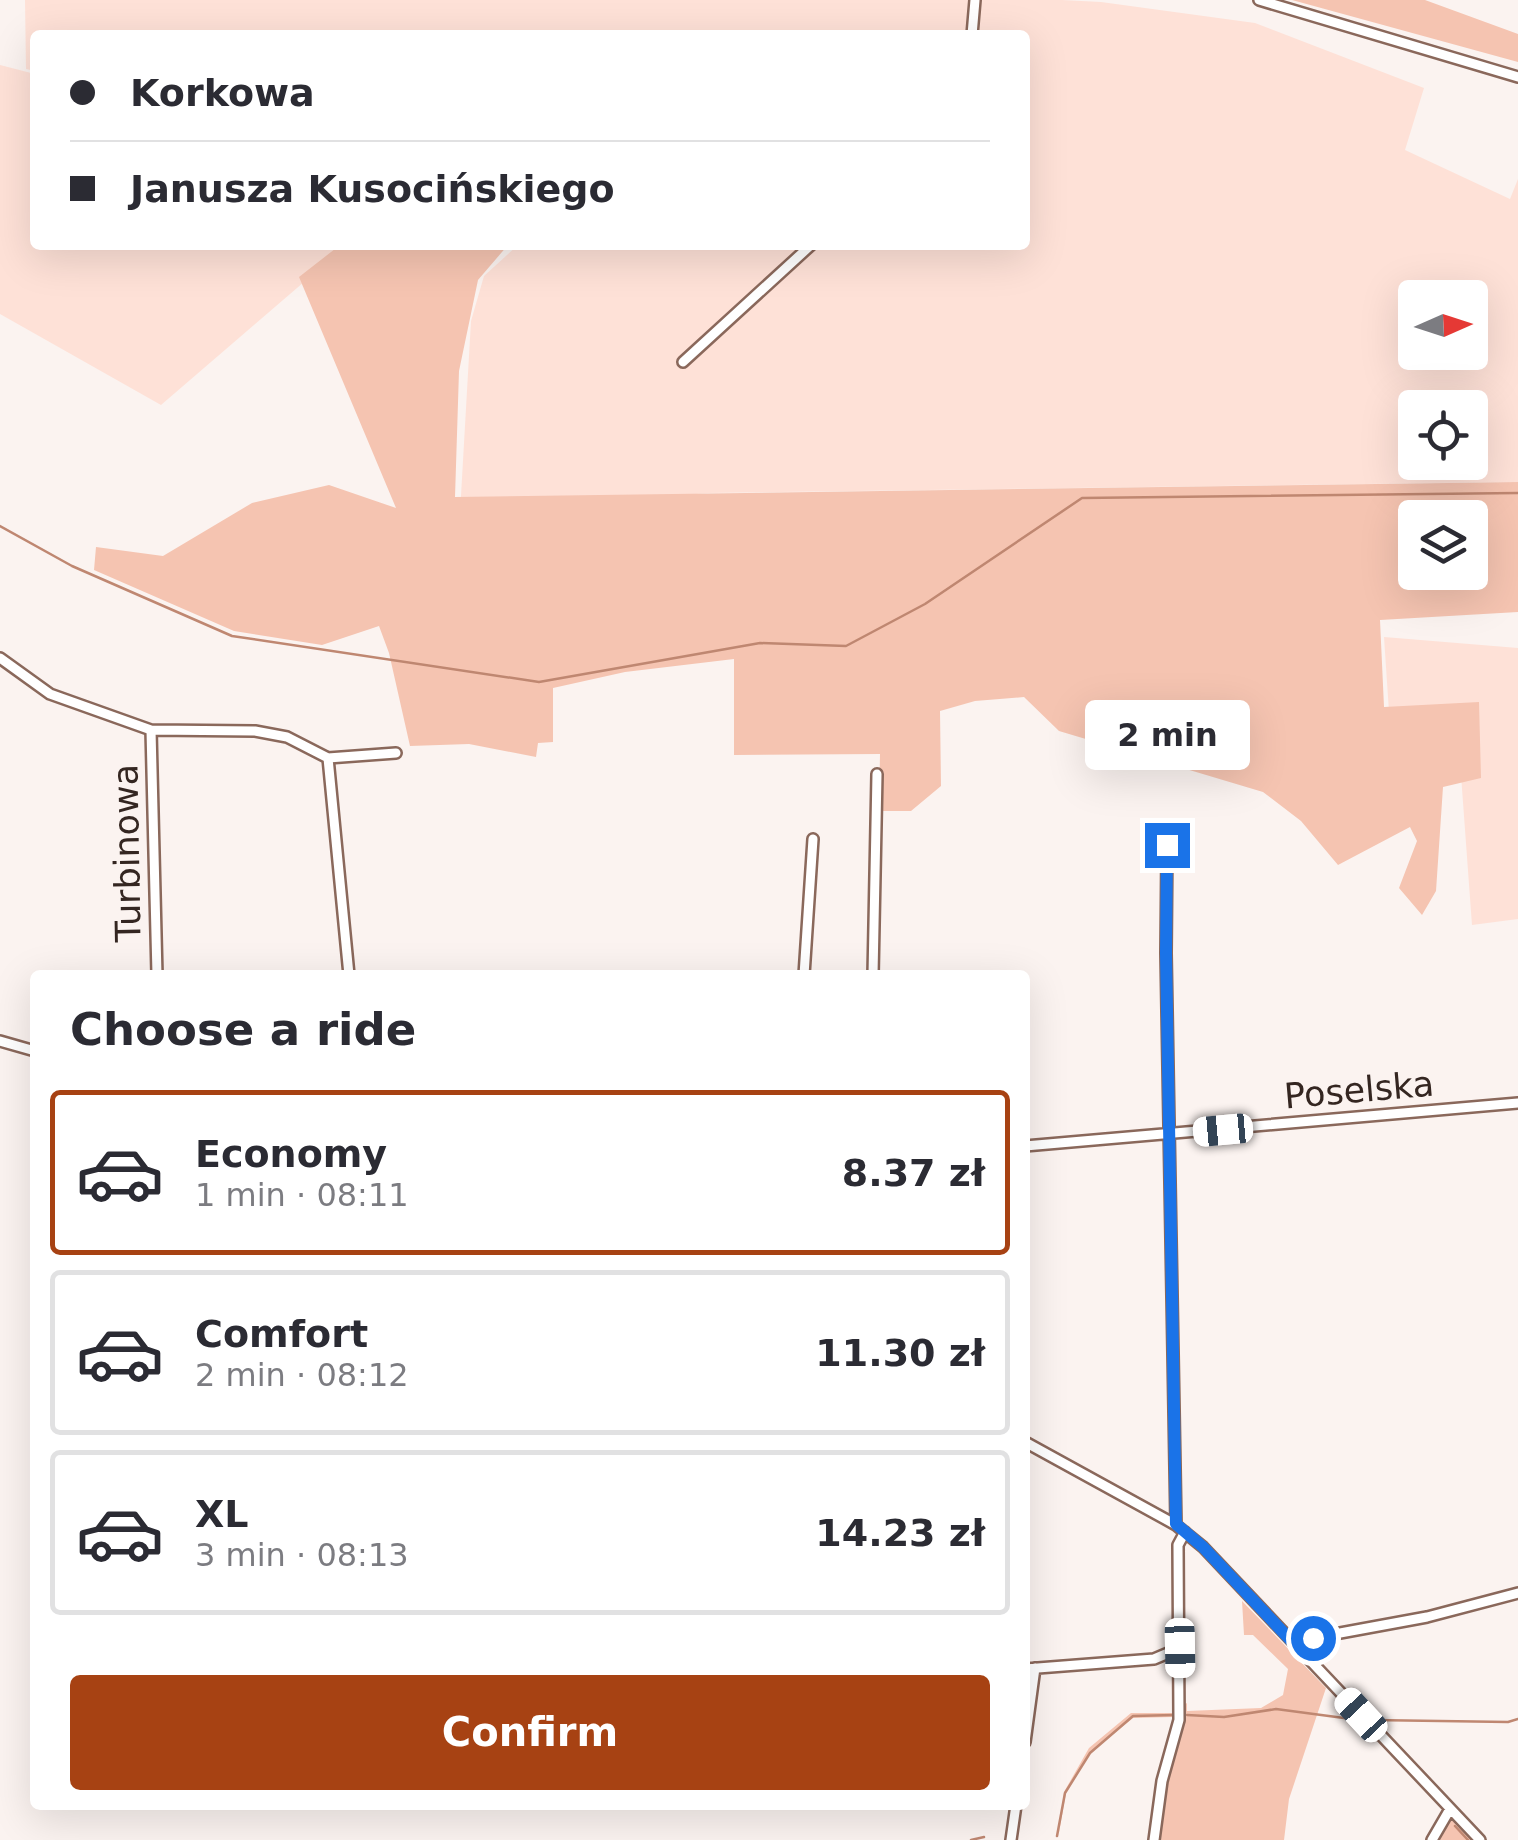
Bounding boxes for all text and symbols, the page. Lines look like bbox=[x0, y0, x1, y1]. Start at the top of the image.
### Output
text: Korkowa bbox=[130, 71, 315, 115]
text: Janusza Kusocińskiego bbox=[130, 167, 615, 211]
north arrow bbox=[1398, 280, 1488, 370]
map controls bbox=[1398, 280, 1488, 590]
button: locate bbox=[1398, 390, 1488, 480]
button: layers bbox=[1398, 500, 1488, 590]
callout: 2 min bbox=[1084, 700, 1250, 770]
text: 2 min bbox=[1117, 716, 1218, 754]
street label: Turbinowa bbox=[105, 764, 149, 943]
route end bbox=[1145, 823, 1190, 868]
text: Choose a ride bbox=[70, 1003, 416, 1056]
street label: Poselska bbox=[1282, 1064, 1436, 1116]
car bbox=[1192, 1112, 1254, 1148]
icon: car bbox=[75, 1128, 165, 1218]
text: Economy bbox=[195, 1132, 387, 1176]
text: 8.37 zł bbox=[842, 1151, 985, 1195]
text: 1 min · 08:11 bbox=[195, 1176, 409, 1214]
icon: car bbox=[75, 1308, 165, 1398]
text: Comfort bbox=[195, 1312, 368, 1356]
text: 11.30 zł bbox=[815, 1331, 985, 1375]
text: 2 min · 08:12 bbox=[195, 1356, 409, 1394]
icon: car bbox=[75, 1488, 165, 1578]
text: XL bbox=[195, 1492, 249, 1536]
text: 14.23 zł bbox=[815, 1511, 985, 1555]
text: 3 min · 08:13 bbox=[195, 1536, 409, 1574]
route start bbox=[1291, 1616, 1336, 1661]
car bbox=[1164, 1618, 1196, 1678]
button: Confirm bbox=[70, 1675, 990, 1790]
car bbox=[1330, 1683, 1392, 1747]

